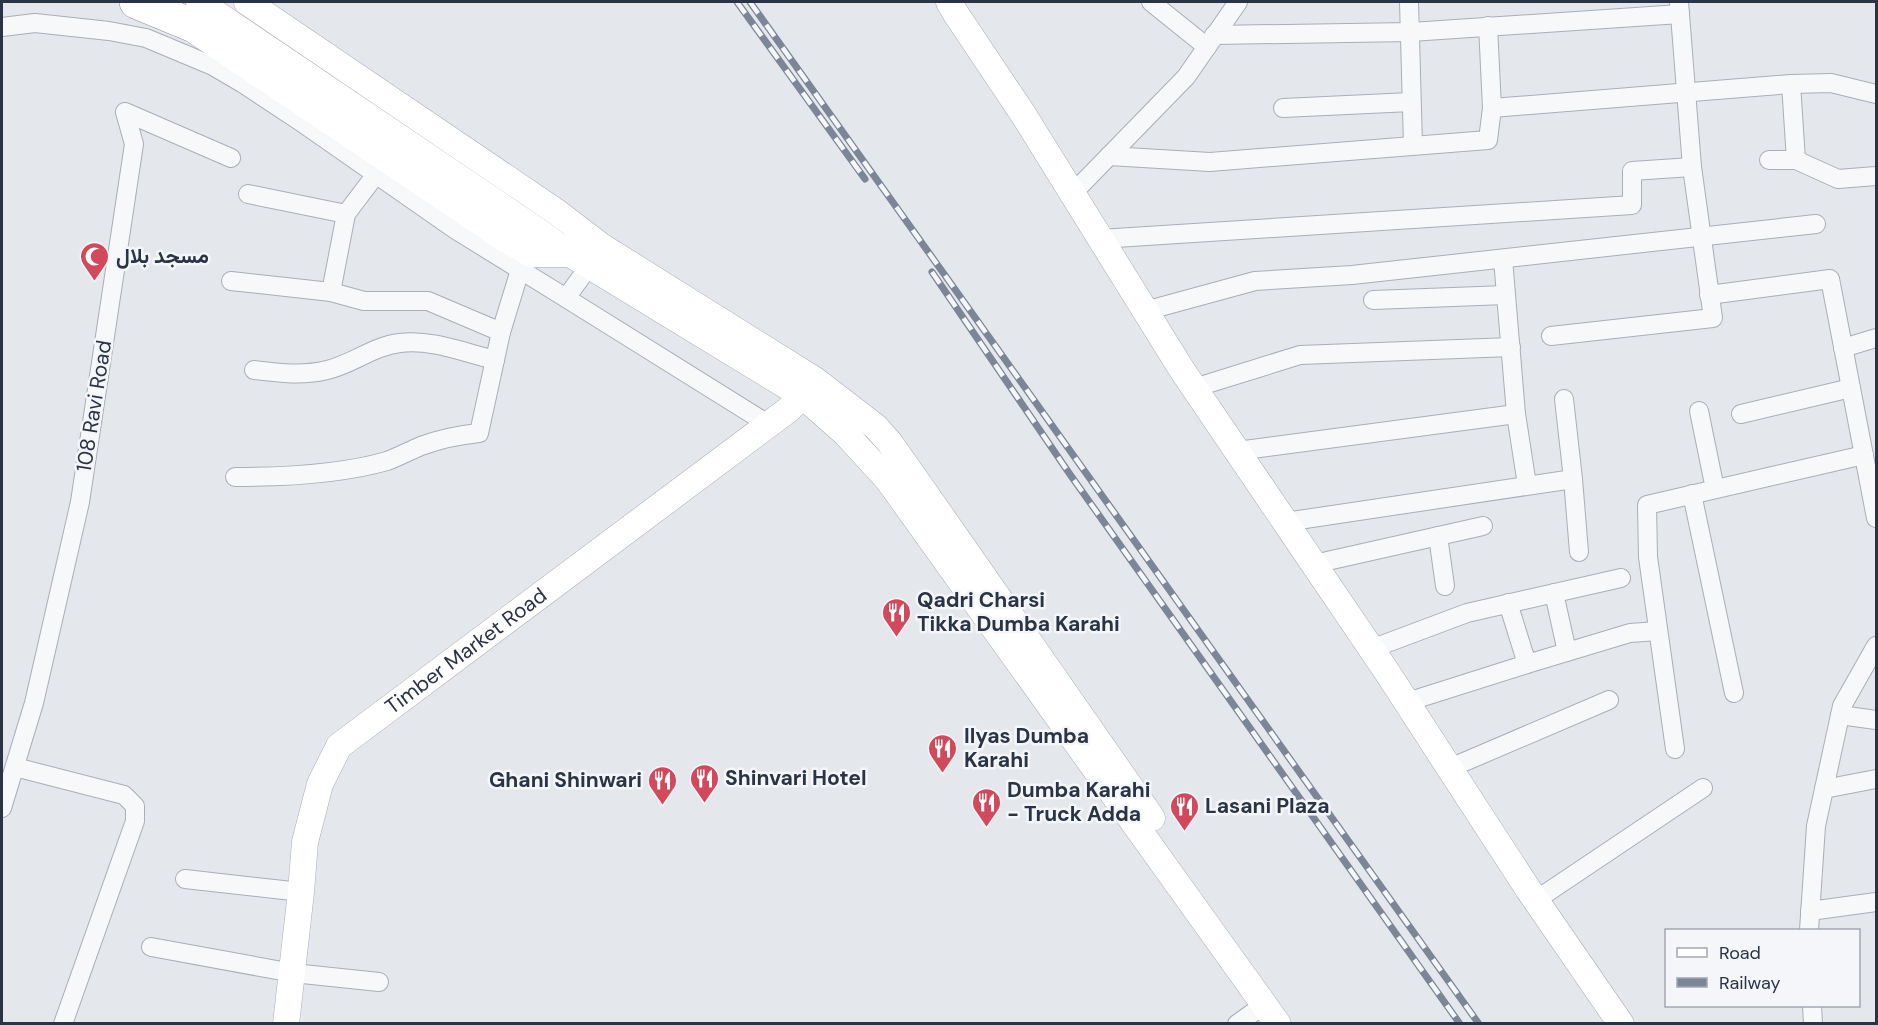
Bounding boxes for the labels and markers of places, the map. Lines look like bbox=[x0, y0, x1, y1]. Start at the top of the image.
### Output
mosque icon: مسجد بلال bbox=[79, 240, 111, 282]
place label: مسجد بلال bbox=[116, 242, 209, 270]
place label: Qadri Charsi Tikka Dumba Karahi bbox=[917, 586, 1120, 638]
restaurant icon: Qadri Charsi Tikka Dumba Karahi bbox=[880, 596, 912, 638]
place label: Ilyas Dumba Karahi bbox=[964, 722, 1089, 774]
restaurant icon: Ilyas Dumba Karahi bbox=[927, 732, 959, 774]
restaurant icon: Shinvari Hotel bbox=[688, 762, 720, 804]
restaurant icon: Ghani Shinwari bbox=[647, 764, 679, 806]
place label: Shinvari Hotel bbox=[725, 764, 867, 792]
place label: Ghani Shinwari bbox=[489, 766, 642, 794]
place label: Dumba Karahi - Truck Adda bbox=[1007, 776, 1150, 828]
restaurant icon: Dumba Karahi - Truck Adda bbox=[970, 786, 1002, 828]
restaurant icon: Lasani Plaza bbox=[1168, 790, 1200, 832]
place label: Lasani Plaza bbox=[1205, 792, 1330, 820]

